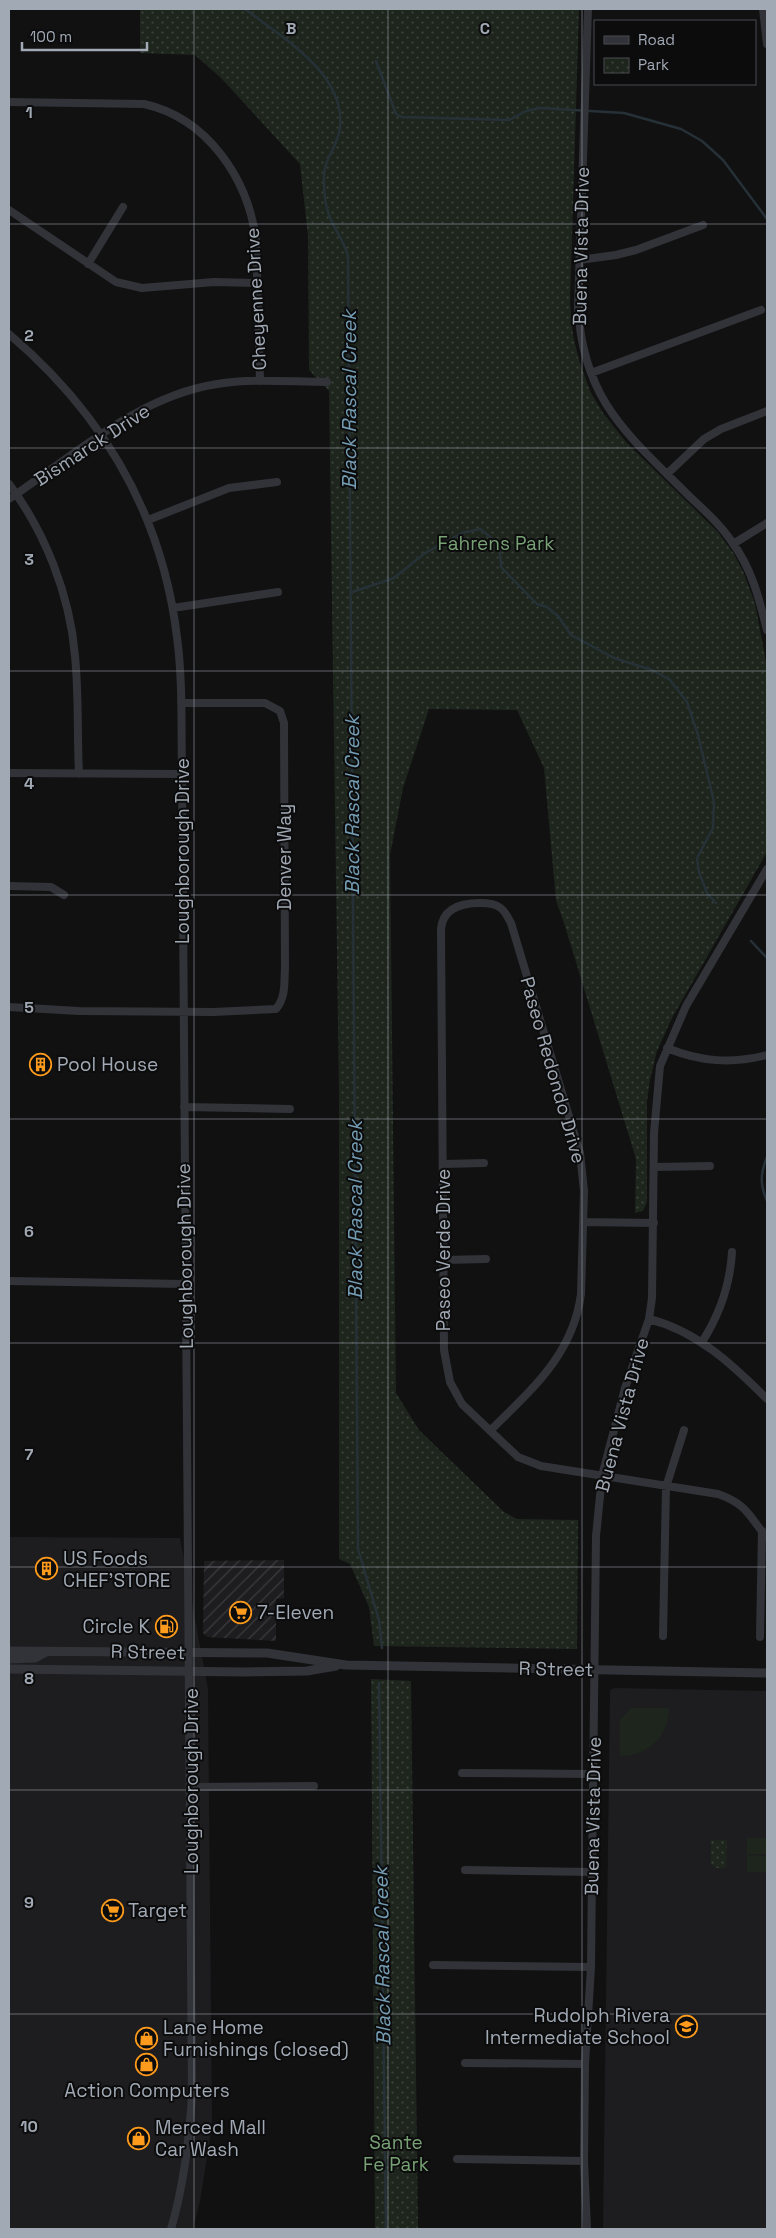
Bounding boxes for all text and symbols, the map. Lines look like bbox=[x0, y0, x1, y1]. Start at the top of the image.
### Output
text: B bbox=[286, 18, 296, 39]
text: C bbox=[480, 18, 490, 39]
scale bar bbox=[22, 20, 148, 52]
legend bbox=[594, 20, 756, 85]
text: 100 m bbox=[30, 27, 72, 46]
text: Road bbox=[638, 30, 675, 49]
text: Park bbox=[638, 55, 669, 74]
text: 1 bbox=[25, 102, 33, 123]
street label: Buena Vista Drive bbox=[567, 166, 595, 326]
street label: Cheyenne Drive bbox=[240, 227, 272, 371]
water label: Black Rascal Creek bbox=[336, 308, 362, 490]
text: 2 bbox=[24, 325, 34, 346]
street label: Bismarck Drive bbox=[29, 398, 155, 492]
park label: Fahrens Park bbox=[438, 531, 554, 556]
text: 3 bbox=[24, 549, 34, 570]
water label: Black Rascal Creek bbox=[339, 713, 365, 895]
street label: Loughborough Drive bbox=[170, 758, 195, 944]
text: 4 bbox=[24, 773, 34, 794]
street label: Denver Way bbox=[272, 804, 297, 910]
street label: Paseo Redondo Drive bbox=[514, 974, 592, 1166]
text: 5 bbox=[24, 997, 34, 1018]
building icon: Pool House bbox=[29, 1052, 53, 1076]
place label: Pool House bbox=[57, 1052, 158, 1077]
water label: Black Rascal Creek bbox=[342, 1118, 368, 1300]
street label: Loughborough Drive bbox=[171, 1163, 199, 1349]
street label: Paseo Verde Drive bbox=[431, 1169, 456, 1331]
text: 6 bbox=[24, 1221, 34, 1242]
street label: Buena Vista Drive bbox=[589, 1335, 655, 1495]
text: 7 bbox=[25, 1444, 34, 1465]
place label: US Foods CHEF'STORE bbox=[63, 1546, 170, 1593]
building icon: US Foods CHEF'STORE bbox=[35, 1557, 59, 1581]
supermarket icon: 7-Eleven bbox=[229, 1600, 253, 1624]
place label: 7-Eleven bbox=[257, 1600, 334, 1625]
place label: Circle K bbox=[83, 1614, 150, 1639]
fuel station icon: Circle K bbox=[154, 1614, 178, 1638]
street label: R Street bbox=[110, 1639, 186, 1665]
street label: R Street bbox=[518, 1656, 594, 1682]
text: 8 bbox=[24, 1668, 34, 1689]
street label: Loughborough Drive bbox=[179, 1688, 204, 1874]
street label: Buena Vista Drive bbox=[579, 1736, 607, 1896]
water label: Black Rascal Creek bbox=[367, 1864, 397, 2046]
text: 9 bbox=[24, 1892, 34, 1913]
supermarket icon: Target bbox=[100, 1898, 124, 1922]
place label: Target bbox=[128, 1898, 187, 1923]
place label: Rudolph Rivera Intermediate School bbox=[485, 2003, 670, 2050]
school or university icon: Rudolph Rivera Intermediate School bbox=[674, 2014, 698, 2038]
place label: Lane Home Furnishings (closed) bbox=[163, 2015, 349, 2062]
shop icon: Lane Home Furnishings (closed) bbox=[135, 2026, 159, 2050]
shop icon: Action Computers bbox=[135, 2052, 159, 2076]
place label: Action Computers bbox=[64, 2078, 230, 2103]
place label: Merced Mall Car Wash bbox=[155, 2115, 266, 2162]
text: 10 bbox=[20, 2116, 38, 2137]
shop icon: Merced Mall Car Wash bbox=[127, 2126, 151, 2150]
park label: Sante Fe Park bbox=[363, 2130, 429, 2177]

